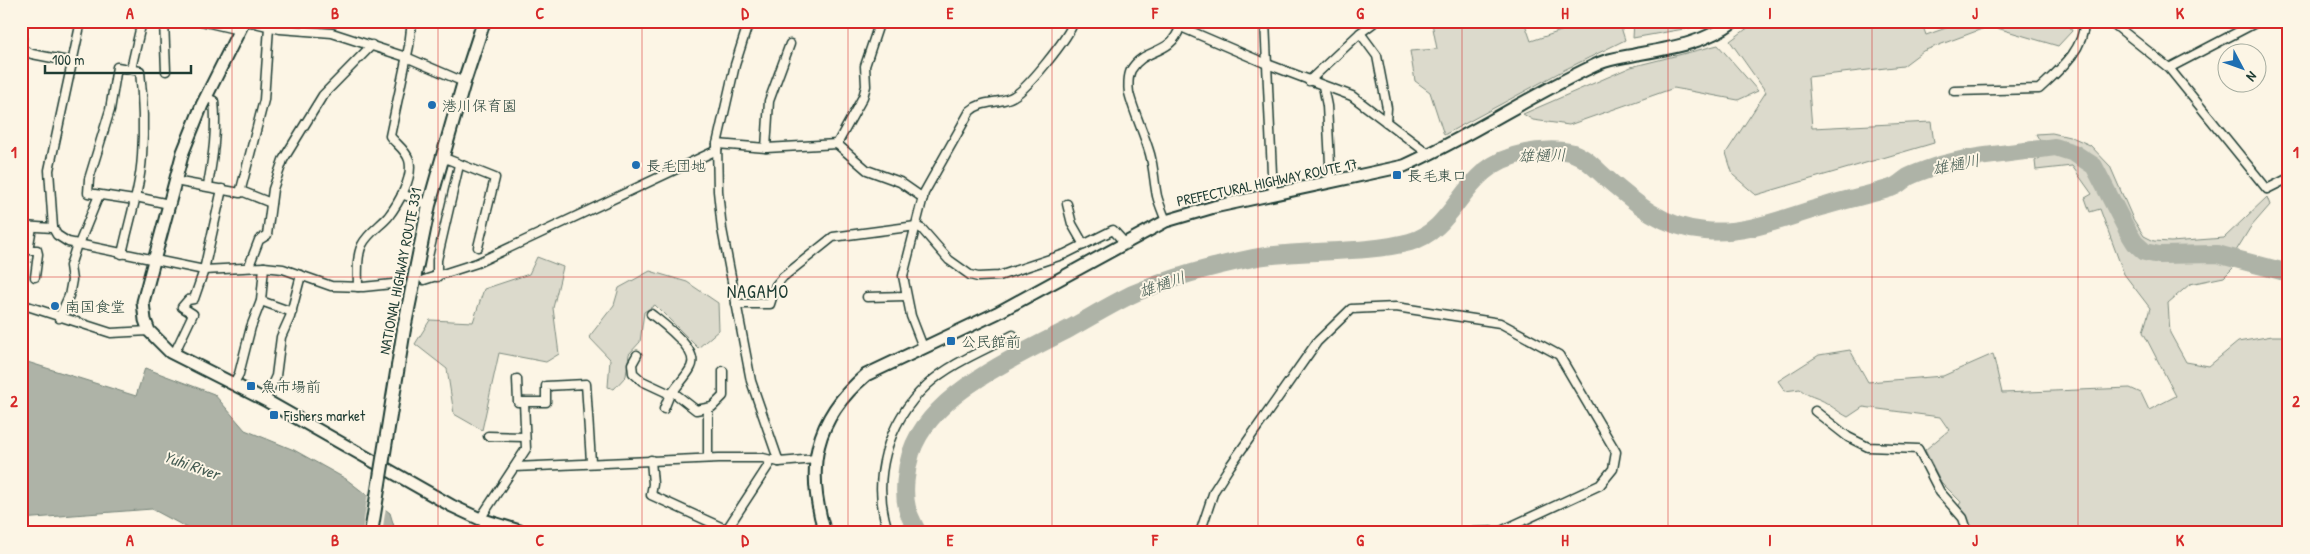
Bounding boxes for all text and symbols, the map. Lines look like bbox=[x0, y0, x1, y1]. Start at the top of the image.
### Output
text: A bbox=[126, 2, 134, 24]
text: B bbox=[331, 2, 339, 24]
text: C bbox=[536, 2, 545, 24]
text: D bbox=[741, 2, 749, 24]
text: E bbox=[946, 2, 954, 24]
text: F bbox=[1151, 2, 1159, 24]
text: G bbox=[1356, 2, 1364, 24]
text: H bbox=[1561, 2, 1569, 24]
text: I bbox=[1768, 2, 1772, 24]
text: J bbox=[1972, 2, 1978, 24]
text: K bbox=[2176, 2, 2185, 24]
scale bar bbox=[45, 42, 191, 74]
north arrow bbox=[2218, 42, 2268, 92]
text: 100 m bbox=[52, 49, 85, 70]
text: N bbox=[2242, 68, 2262, 86]
place label: 港川保育園 bbox=[442, 95, 517, 116]
marker: 港川保育園 bbox=[426, 99, 438, 111]
text: 1 bbox=[11, 141, 17, 163]
text: 1 bbox=[2293, 141, 2299, 163]
water label: 雄樋川 bbox=[1518, 143, 1566, 167]
water label: 雄樋川 bbox=[1930, 149, 1982, 179]
street label: PREFECTURAL HIGHWAY ROUTE 17 bbox=[1175, 153, 1359, 211]
place label: 長毛団地 bbox=[646, 155, 706, 176]
marker: 長毛団地 bbox=[630, 159, 642, 171]
place label: 長毛東口 bbox=[1407, 165, 1467, 186]
marker: 長毛東口 bbox=[1391, 169, 1403, 181]
street label: NATIONAL HIGHWAY ROUTE 331 bbox=[374, 186, 426, 356]
water label: 雄樋川 bbox=[1136, 266, 1188, 302]
district label: NAGAMO bbox=[727, 279, 789, 304]
place label: 南国食堂 bbox=[65, 296, 125, 317]
marker: 南国食堂 bbox=[49, 300, 61, 312]
place label: 公民館前 bbox=[961, 331, 1021, 352]
marker: 公民館前 bbox=[945, 335, 957, 347]
place label: 魚市場前 bbox=[261, 376, 321, 397]
marker: 魚市場前 bbox=[245, 380, 257, 392]
text: 2 bbox=[10, 390, 18, 412]
text: 2 bbox=[2292, 390, 2300, 412]
place label: Fishers market bbox=[283, 405, 366, 426]
marker: Fishers market bbox=[268, 409, 280, 421]
water label: Yuhi River bbox=[161, 445, 224, 485]
text: A bbox=[126, 529, 134, 551]
text: B bbox=[331, 529, 339, 551]
text: C bbox=[536, 529, 545, 551]
text: D bbox=[741, 529, 749, 551]
text: E bbox=[946, 529, 954, 551]
text: F bbox=[1151, 529, 1159, 551]
text: G bbox=[1356, 529, 1364, 551]
text: H bbox=[1561, 529, 1569, 551]
text: I bbox=[1768, 529, 1772, 551]
text: J bbox=[1972, 529, 1978, 551]
text: K bbox=[2176, 529, 2185, 551]

